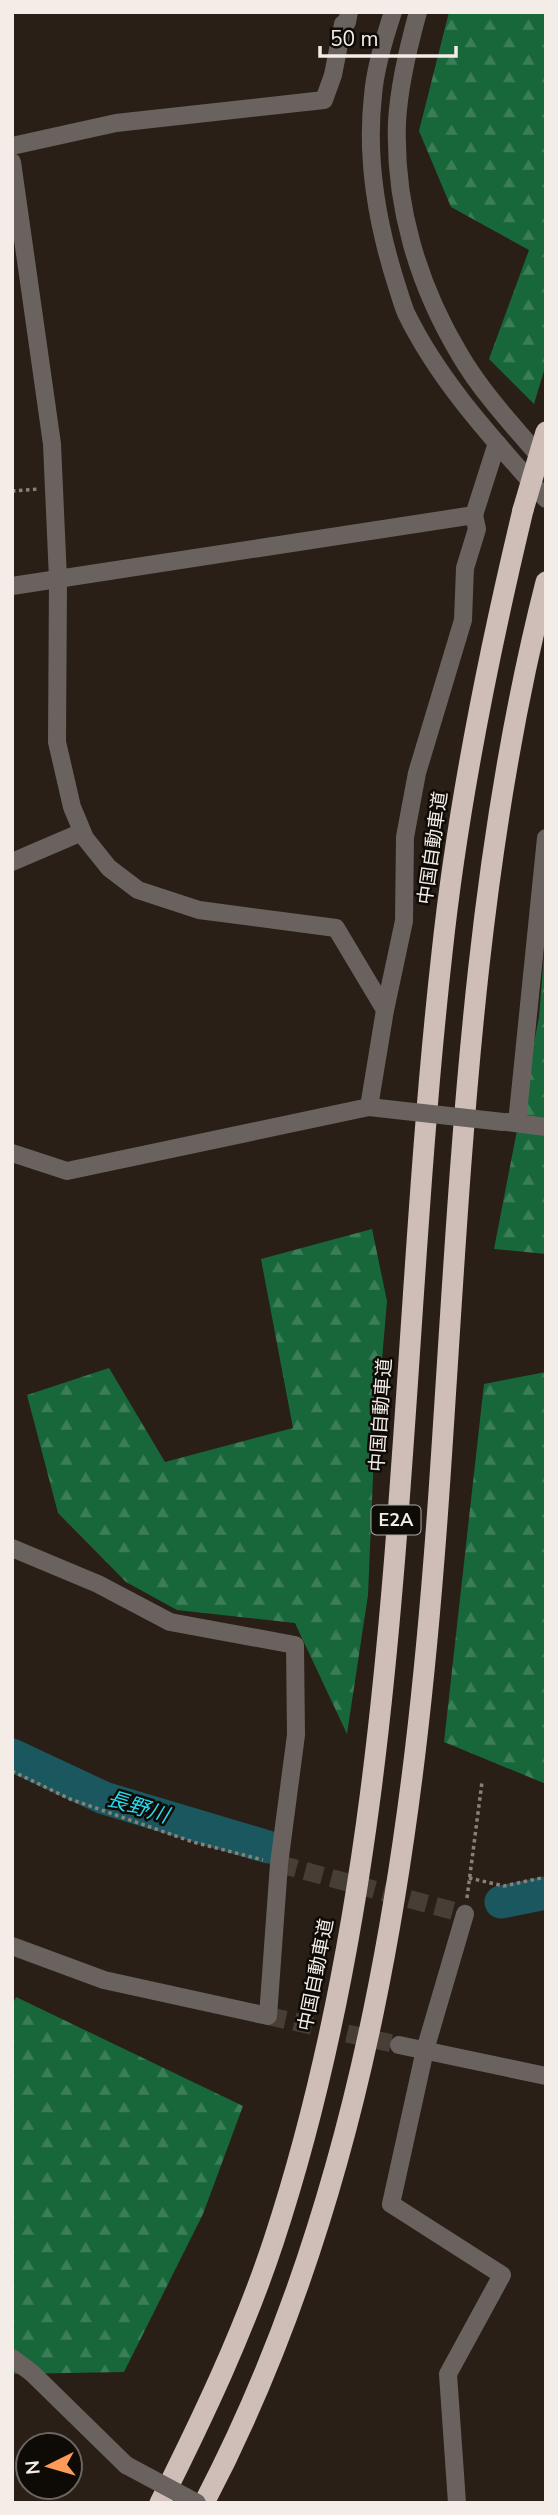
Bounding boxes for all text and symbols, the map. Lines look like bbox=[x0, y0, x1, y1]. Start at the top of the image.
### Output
scale bar bbox=[320, 14, 456, 58]
text: 50 m bbox=[330, 25, 379, 53]
street label: 中国自動車道 bbox=[412, 790, 454, 906]
street label: 中国自動車道 bbox=[364, 1357, 398, 1473]
road number: E2A bbox=[372, 1506, 420, 1534]
water label: 長野川 bbox=[104, 1784, 174, 1830]
street label: 中国自動車道 bbox=[292, 1917, 340, 2033]
north arrow bbox=[14, 2431, 84, 2501]
text: N bbox=[19, 2459, 47, 2476]

